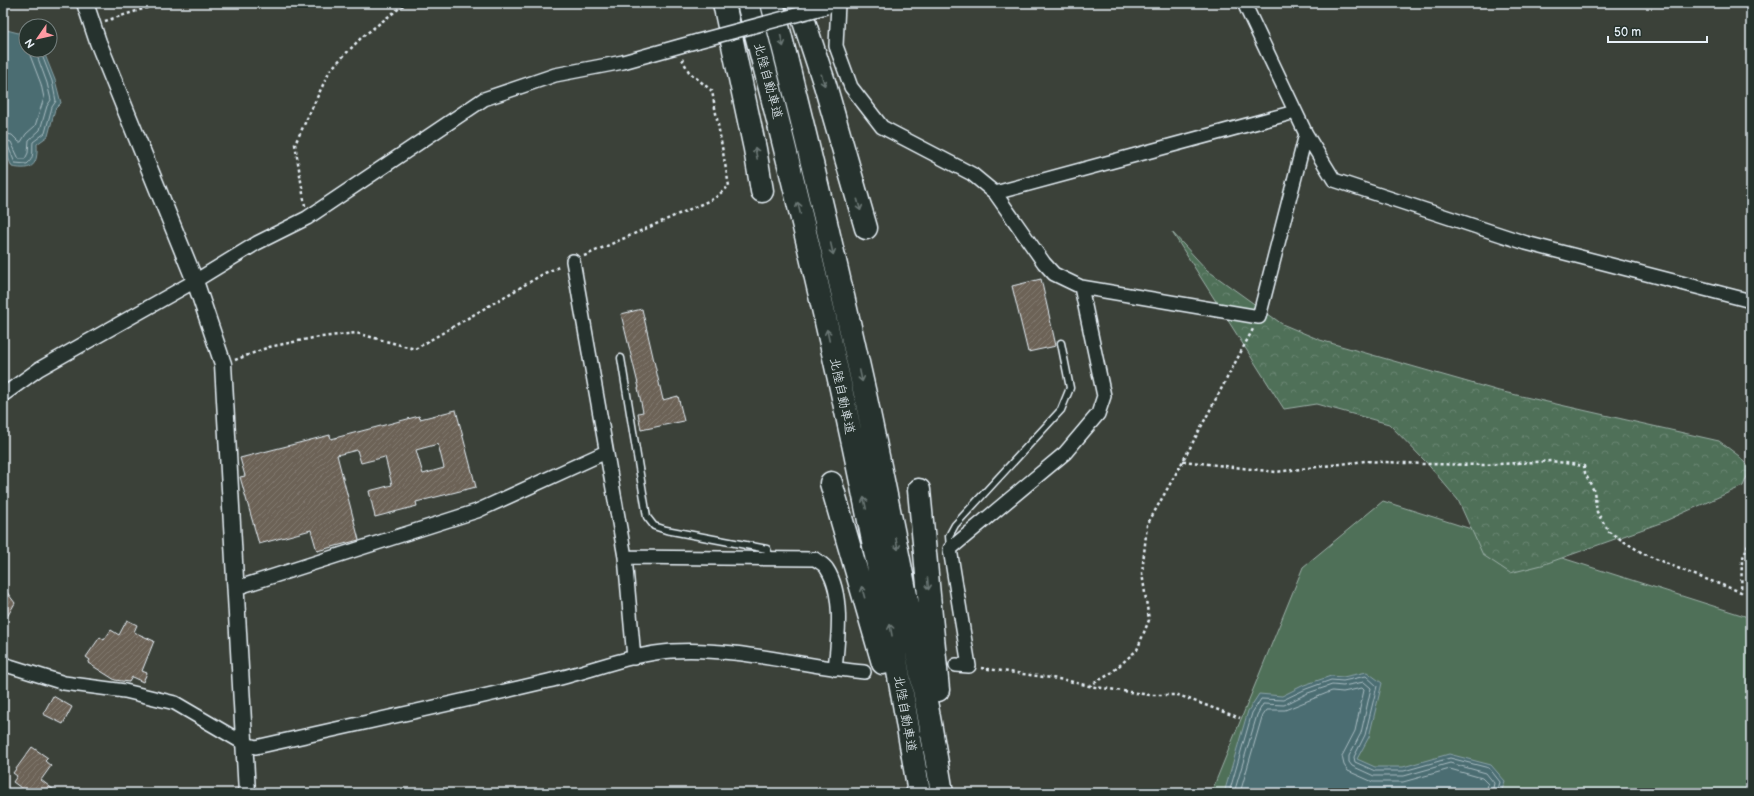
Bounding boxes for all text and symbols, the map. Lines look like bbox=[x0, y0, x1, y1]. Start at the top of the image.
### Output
north arrow bbox=[18, 18, 58, 58]
scale bar bbox=[1608, 18, 1707, 44]
text: 50 m bbox=[1614, 25, 1641, 40]
one-way arrow bbox=[778, 34, 786, 47]
text: N bbox=[22, 36, 38, 50]
street label: 北陸自動車道 bbox=[750, 41, 786, 121]
one-way arrow bbox=[820, 73, 827, 86]
one-way arrow bbox=[752, 147, 760, 160]
one-way arrow bbox=[856, 198, 863, 211]
one-way arrow bbox=[795, 202, 803, 215]
one-way arrow bbox=[829, 242, 836, 255]
one-way arrow bbox=[824, 329, 832, 342]
street label: 北陸自動車道 bbox=[826, 356, 858, 436]
one-way arrow bbox=[857, 369, 865, 382]
one-way arrow bbox=[860, 497, 868, 510]
one-way arrow bbox=[893, 537, 901, 550]
one-way arrow bbox=[924, 577, 931, 590]
one-way arrow bbox=[859, 586, 866, 599]
one-way arrow bbox=[886, 624, 894, 637]
street label: 北陸自動車道 bbox=[890, 674, 920, 754]

